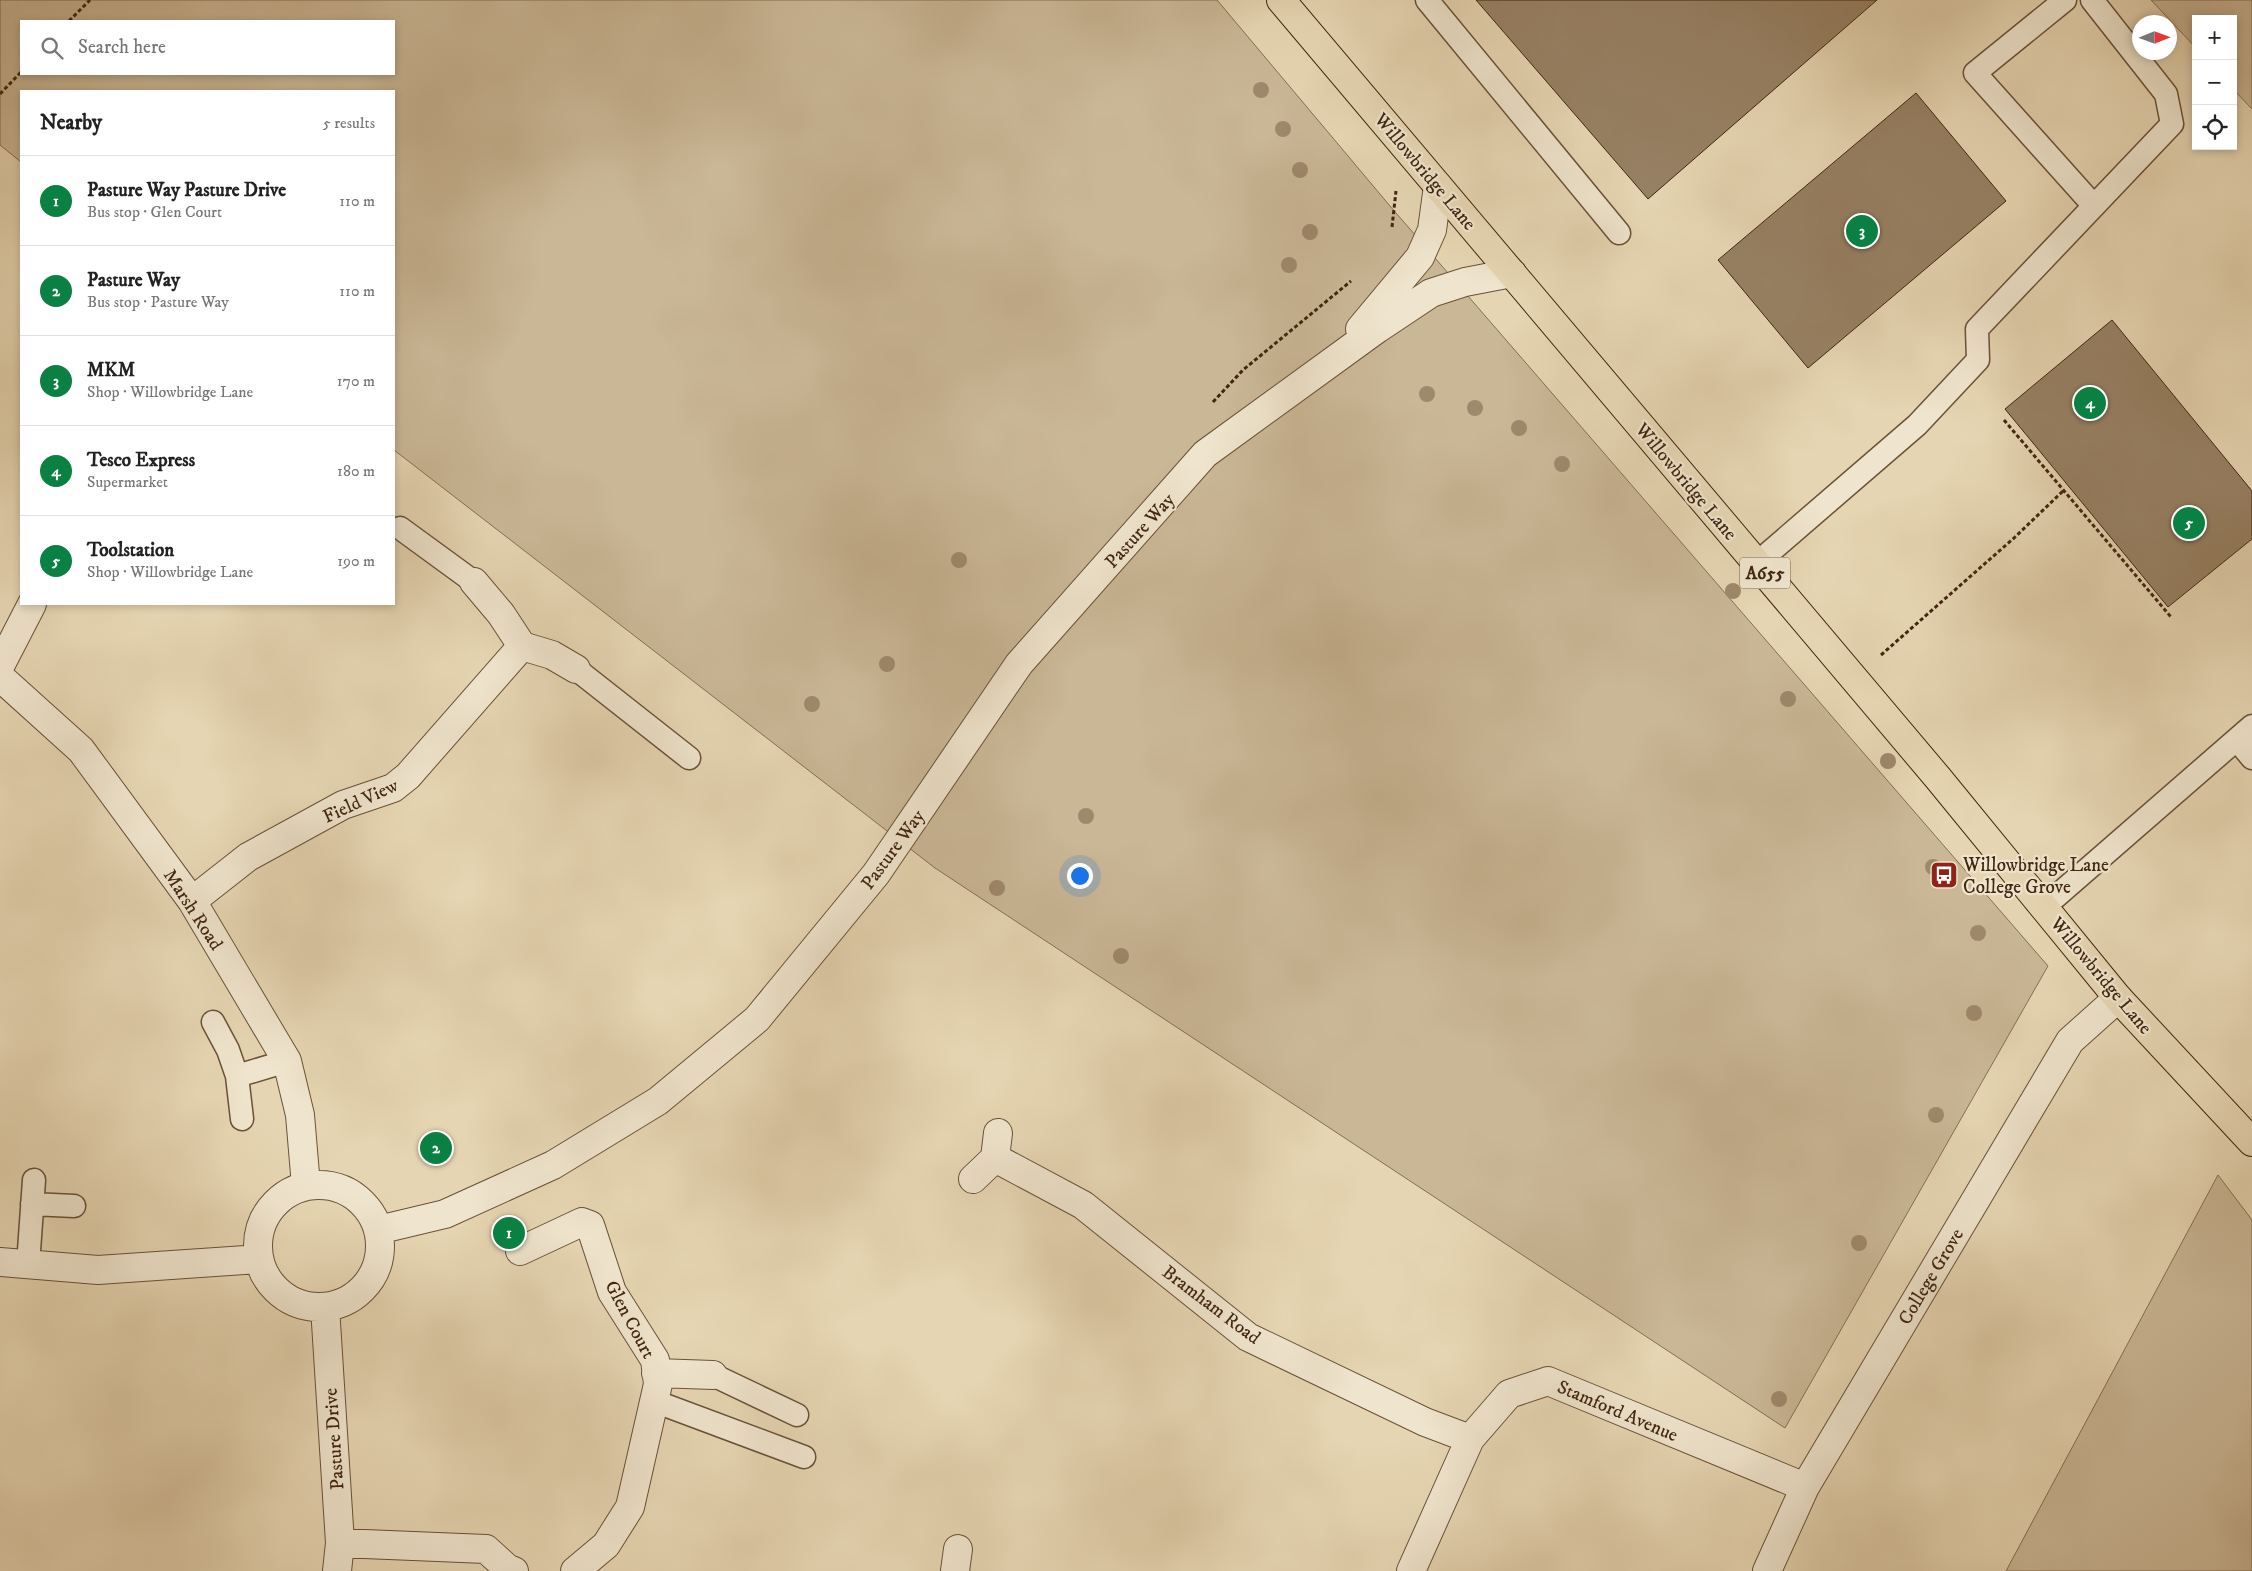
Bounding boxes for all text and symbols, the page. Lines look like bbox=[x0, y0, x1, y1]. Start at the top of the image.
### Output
north arrow bbox=[2132, 15, 2177, 60]
map controls bbox=[2192, 15, 2237, 150]
button: + bbox=[2192, 15, 2237, 60]
search box bbox=[20, 20, 395, 75]
icon: search bbox=[38, 34, 66, 62]
text: Search here bbox=[78, 36, 166, 59]
button: − bbox=[2192, 60, 2237, 105]
button: locate bbox=[2192, 105, 2237, 150]
street label: Willowbridge Lane bbox=[1368, 108, 1481, 235]
text: Nearby bbox=[40, 110, 102, 136]
text: 5 results bbox=[323, 113, 375, 133]
text: Pasture Way Pasture Drive bbox=[87, 179, 286, 202]
text: 1 bbox=[53, 191, 59, 211]
text: 110 m bbox=[339, 191, 375, 211]
text: Bus stop · Glen Court bbox=[87, 202, 222, 222]
pin: 3 bbox=[1846, 212, 1878, 250]
text: Pasture Way bbox=[87, 269, 180, 292]
text: 2 bbox=[52, 281, 60, 301]
text: 110 m bbox=[339, 281, 375, 301]
text: Bus stop · Pasture Way bbox=[87, 292, 229, 312]
text: MKM bbox=[87, 359, 135, 382]
text: 3 bbox=[53, 371, 59, 391]
text: 170 m bbox=[337, 371, 375, 391]
text: Shop · Willowbridge Lane bbox=[87, 382, 253, 402]
pin: 4 bbox=[2074, 384, 2106, 422]
street label: Willowbridge Lane bbox=[1629, 418, 1742, 545]
text: Tesco Express bbox=[87, 449, 195, 472]
text: 4 bbox=[51, 461, 61, 481]
text: 180 m bbox=[337, 461, 375, 481]
text: Supermarket bbox=[87, 472, 168, 492]
street label: Pasture Way bbox=[1100, 488, 1180, 573]
pin: 5 bbox=[2173, 504, 2205, 542]
text: Toolstation bbox=[87, 539, 174, 562]
text: 5 bbox=[52, 551, 60, 571]
text: 190 m bbox=[337, 551, 375, 571]
road number: A655 bbox=[1740, 558, 1790, 588]
text: Shop · Willowbridge Lane bbox=[87, 562, 253, 582]
street label: Field View bbox=[319, 774, 402, 829]
street label: Pasture Way bbox=[857, 805, 930, 894]
place label: Willowbridge Lane College Grove bbox=[1962, 854, 2109, 899]
bus stop icon: Willowbridge Lane College Grove bbox=[1929, 860, 1959, 890]
your location bbox=[1067, 863, 1093, 889]
street label: Marsh Road bbox=[158, 865, 228, 955]
street label: Willowbridge Lane bbox=[2044, 912, 2157, 1039]
pin: 2 bbox=[420, 1129, 452, 1167]
pin: 1 bbox=[493, 1214, 525, 1252]
street label: College Grove bbox=[1894, 1224, 1969, 1329]
street label: Bramham Road bbox=[1157, 1261, 1265, 1350]
street label: Glen Court bbox=[600, 1277, 660, 1363]
street label: Stamford Avenue bbox=[1554, 1376, 1681, 1447]
street label: Pasture Drive bbox=[319, 1387, 350, 1491]

